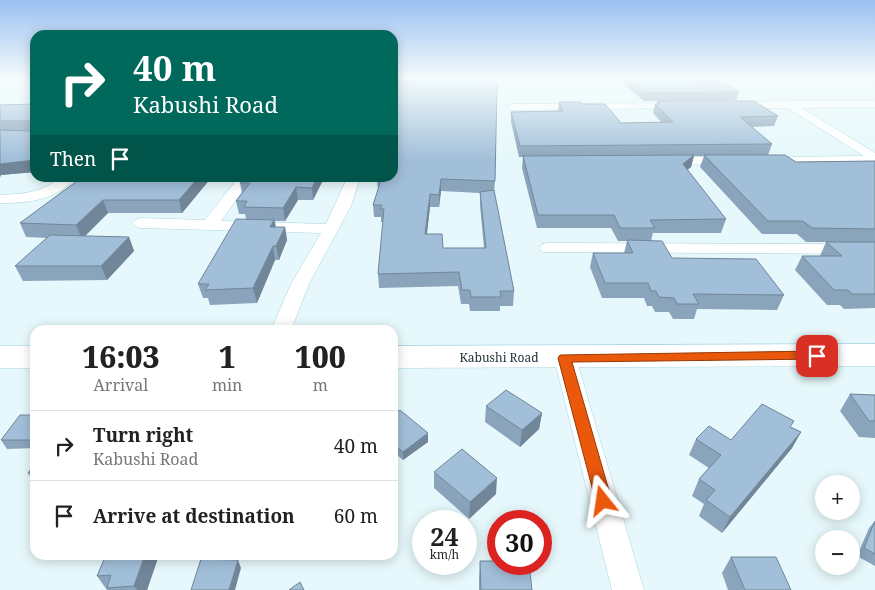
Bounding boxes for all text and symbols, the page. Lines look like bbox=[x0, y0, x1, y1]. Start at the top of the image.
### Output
text: 40 m bbox=[133, 44, 216, 91]
icon: right bbox=[50, 50, 115, 115]
text: Kabushi Road bbox=[133, 89, 278, 119]
icon: arrive bbox=[106, 145, 134, 173]
text: Then bbox=[50, 146, 96, 172]
pin bbox=[796, 335, 838, 377]
text: 16:03 bbox=[82, 336, 160, 377]
text: 1 bbox=[219, 336, 236, 377]
text: 100 bbox=[295, 336, 346, 377]
icon: arrive bbox=[803, 342, 831, 370]
street label: Kabushi Road bbox=[459, 349, 539, 366]
text: Arrival bbox=[94, 374, 148, 396]
text: min bbox=[212, 374, 242, 396]
text: m bbox=[313, 374, 328, 396]
text: Turn right bbox=[93, 422, 193, 448]
icon: right bbox=[50, 432, 78, 460]
text: 40 m bbox=[334, 433, 378, 459]
text: Kabushi Road bbox=[93, 448, 198, 470]
position arrow bbox=[576, 474, 628, 526]
map controls bbox=[815, 475, 860, 575]
button: + bbox=[815, 475, 860, 520]
icon: arrive bbox=[50, 502, 78, 530]
text: Arrive at destination bbox=[93, 503, 295, 529]
text: 60 m bbox=[334, 503, 378, 529]
speed limit sign: 30 bbox=[487, 510, 552, 575]
text: 24 bbox=[430, 519, 459, 553]
button: − bbox=[815, 530, 860, 575]
text: km/h bbox=[430, 546, 459, 563]

